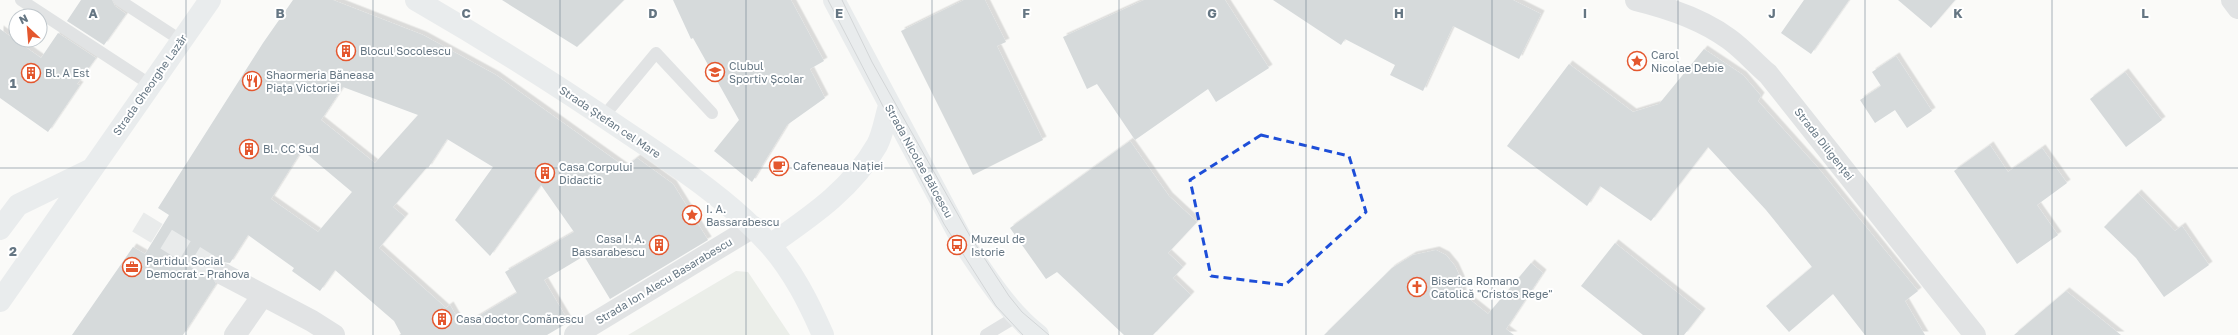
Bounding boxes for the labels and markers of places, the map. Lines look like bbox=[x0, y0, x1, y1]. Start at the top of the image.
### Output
building icon: Blocul Socolescu bbox=[335, 40, 357, 62]
place label: Blocul Socolescu bbox=[360, 44, 451, 57]
place label: Carol Nicolae Debie bbox=[1651, 48, 1724, 74]
place icon: Carol Nicolae Debie bbox=[1626, 50, 1648, 72]
place label: Clubul Sportiv Școlar bbox=[729, 59, 805, 86]
school or university icon: Clubul Sportiv Școlar bbox=[704, 61, 726, 83]
building icon: Bl. A Est bbox=[20, 62, 42, 84]
place label: Bl. A Est bbox=[45, 66, 90, 79]
place label: Shaormeria Băneasa Piața Victoriei bbox=[266, 68, 374, 95]
restaurant icon: Shaormeria Băneasa Piața Victoriei bbox=[241, 70, 263, 92]
building icon: Bl. CC Sud bbox=[238, 138, 260, 160]
place label: Bl. CC Sud bbox=[263, 142, 319, 155]
cafe icon: Cafeneaua Nației bbox=[768, 155, 790, 177]
place label: Cafeneaua Nației bbox=[793, 159, 883, 173]
place label: Casa Corpului Didactic bbox=[559, 160, 632, 186]
building icon: Casa Corpului Didactic bbox=[534, 162, 556, 184]
place label: I. A. Bassarabescu bbox=[706, 202, 779, 228]
place icon: I. A. Bassarabescu bbox=[681, 204, 703, 226]
place label: Casa I. A. Bassarabescu bbox=[572, 232, 645, 258]
place label: Muzeul de Istorie bbox=[971, 232, 1025, 258]
building icon: Casa I. A. Bassarabescu bbox=[648, 234, 670, 256]
bus stop icon: Muzeul de Istorie bbox=[946, 234, 968, 256]
place label: Partidul Social Democrat - Prahova bbox=[146, 254, 250, 280]
office icon: Partidul Social Democrat - Prahova bbox=[121, 256, 143, 278]
place label: Biserica Romano Catolică "Cristos Rege" bbox=[1431, 274, 1553, 300]
church icon: Biserica Romano Catolică "Cristos Rege" bbox=[1406, 276, 1428, 298]
building icon: Casa doctor Comănescu bbox=[431, 308, 453, 330]
place label: Casa doctor Comănescu bbox=[456, 312, 584, 325]

